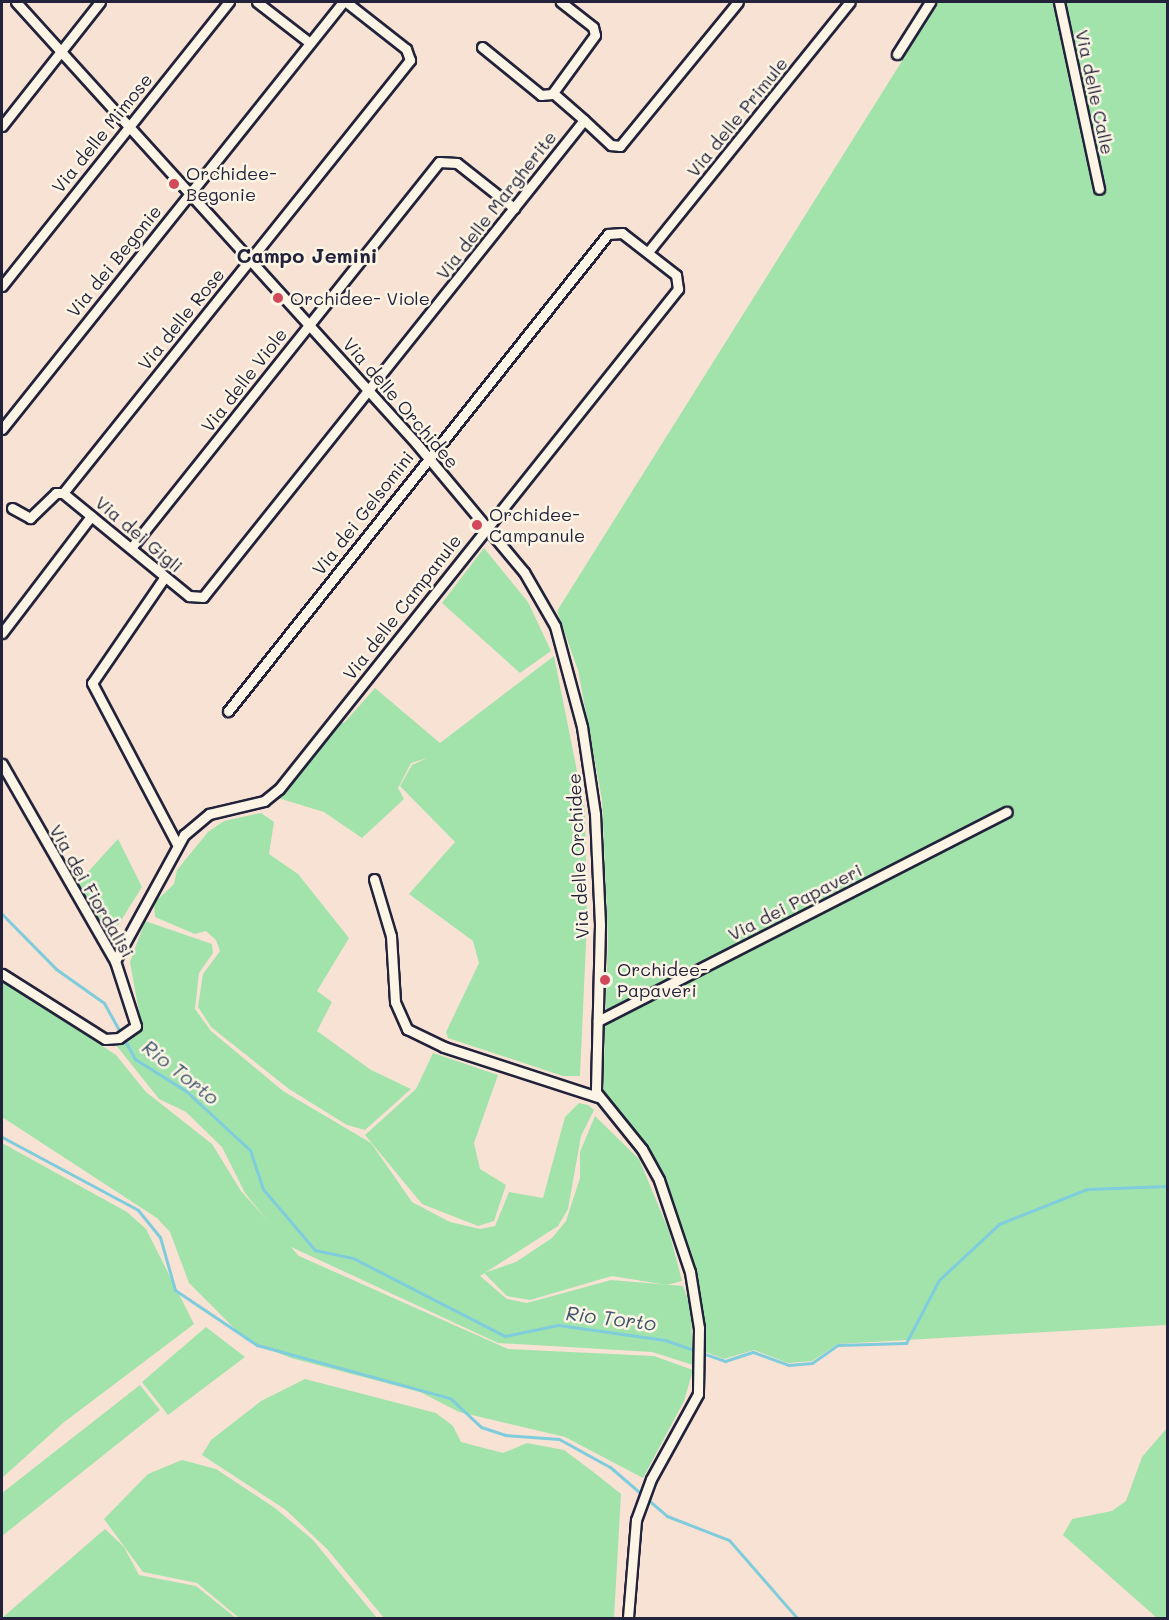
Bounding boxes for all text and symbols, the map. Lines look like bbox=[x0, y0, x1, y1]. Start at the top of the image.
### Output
street label: Via delle Calle bbox=[1071, 28, 1119, 156]
street label: Via delle Primule bbox=[682, 53, 792, 181]
street label: Via delle Mimose bbox=[47, 69, 157, 197]
street label: Via delle Margherite bbox=[431, 126, 561, 284]
place label: Orchidee- Begonie bbox=[186, 163, 277, 206]
marker: Orchidee- Begonie bbox=[167, 177, 181, 191]
street label: Via dei Begonie bbox=[62, 201, 166, 321]
district label: Campo Jemini bbox=[237, 243, 377, 267]
street label: Via delle Rose bbox=[133, 264, 229, 374]
place label: Orchidee- Viole bbox=[290, 287, 430, 309]
marker: Orchidee- Viole bbox=[271, 291, 285, 305]
street label: Via delle Viole bbox=[197, 324, 291, 436]
street label: Via delle Orchidee bbox=[338, 333, 464, 473]
street label: Via dei Gelsomini bbox=[308, 447, 418, 579]
street label: Via dei Gigli bbox=[91, 491, 187, 577]
place label: Orchidee- Campanule bbox=[489, 504, 585, 546]
marker: Orchidee- Campanule bbox=[470, 518, 484, 532]
street label: Via delle Campanule bbox=[338, 530, 466, 684]
street label: Via delle Orchidee bbox=[563, 773, 593, 939]
street label: Via dei Fiordalisi bbox=[45, 821, 139, 961]
street label: Via dei Papaveri bbox=[724, 859, 866, 945]
place label: Orchidee- Papaveri bbox=[617, 959, 708, 1002]
marker: Orchidee- Papaveri bbox=[598, 973, 612, 987]
water label: Rio Torto bbox=[138, 1035, 224, 1109]
water label: Rio Torto bbox=[564, 1301, 658, 1335]

